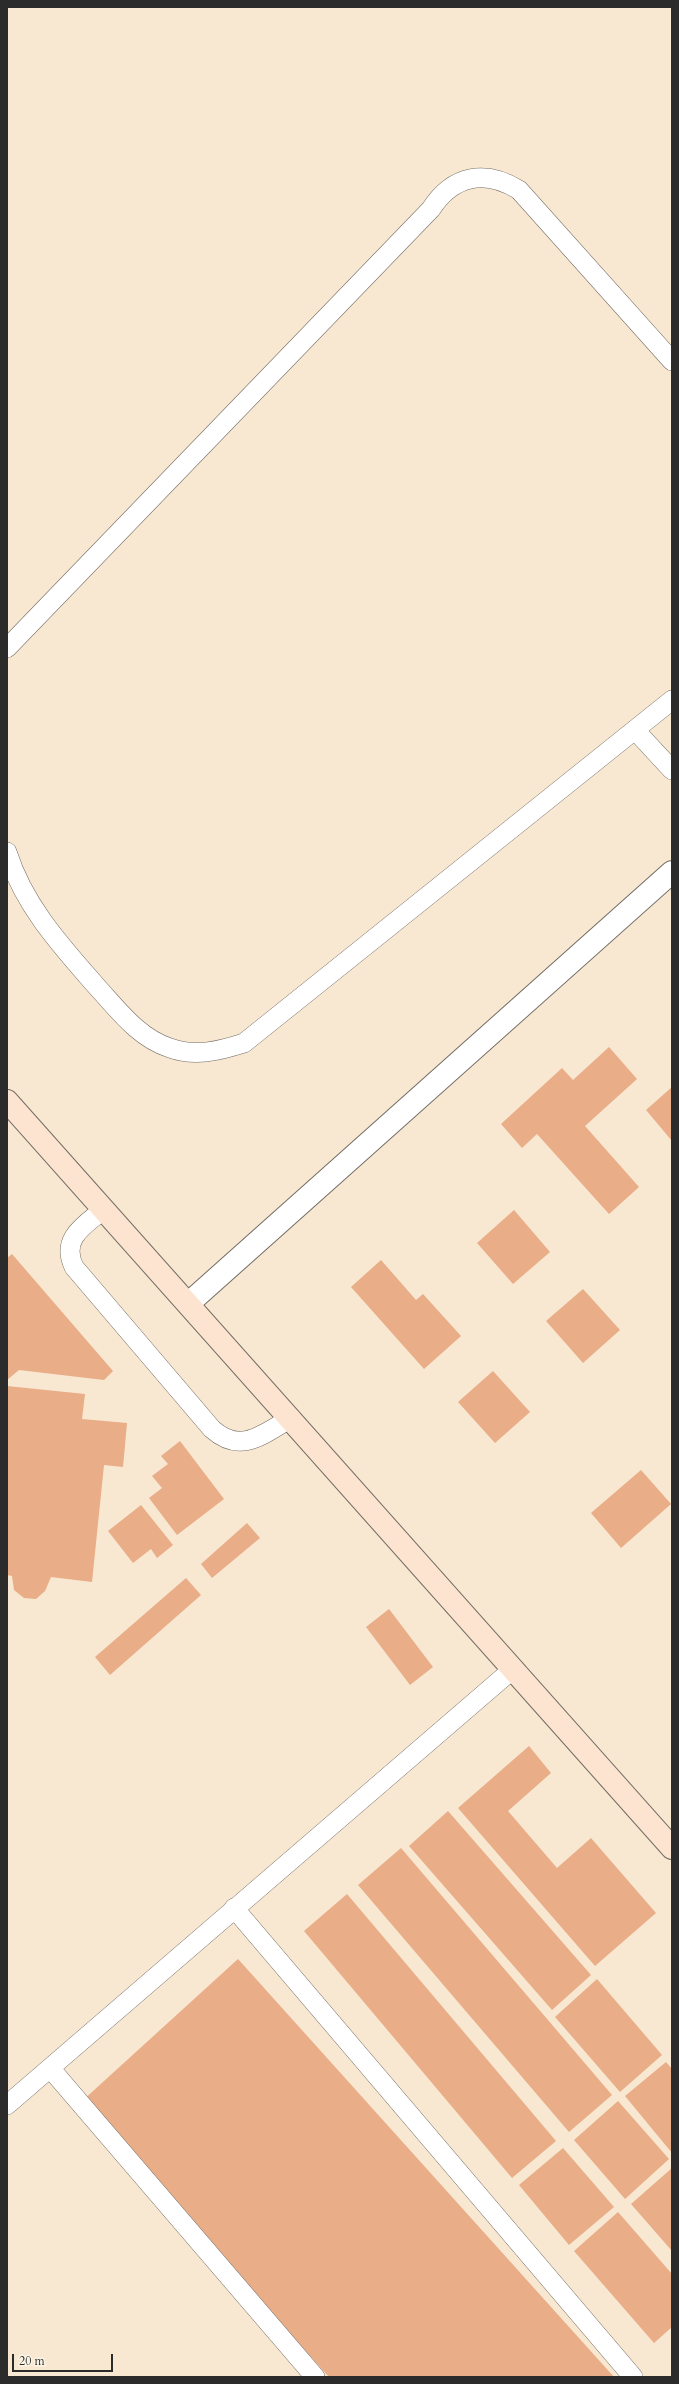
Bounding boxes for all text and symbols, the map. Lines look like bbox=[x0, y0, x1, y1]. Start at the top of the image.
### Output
scale bar bbox=[14, 2346, 115, 2372]
text: 20 m bbox=[19, 2353, 45, 2369]

